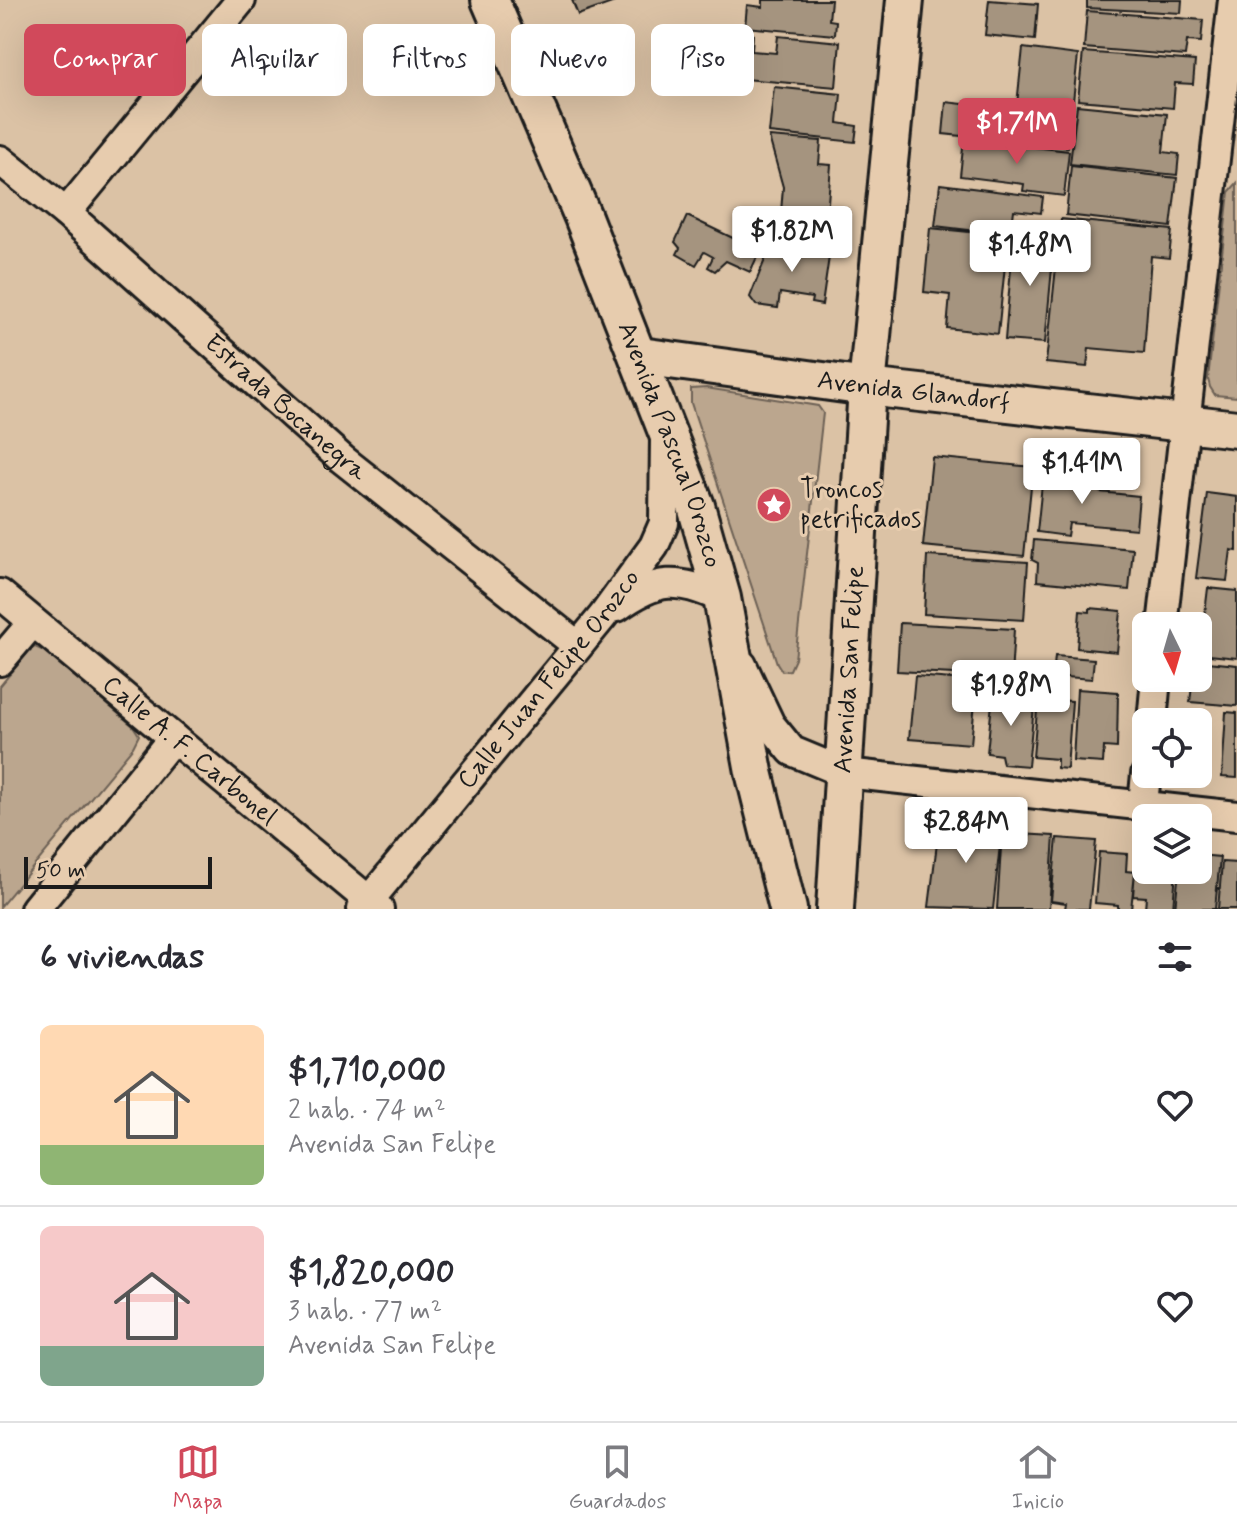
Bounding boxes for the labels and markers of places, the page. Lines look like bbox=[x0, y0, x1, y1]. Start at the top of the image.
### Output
pin: $1.71M bbox=[952, 98, 1082, 166]
pin: $1.82M bbox=[727, 206, 857, 274]
pin: $1.48M bbox=[965, 220, 1095, 288]
pin: $1.41M bbox=[1017, 438, 1147, 506]
place label: Troncos petrificados bbox=[800, 473, 921, 537]
place icon: Troncos petrificados bbox=[755, 486, 793, 524]
pin: $1.98M bbox=[946, 660, 1076, 728]
pin: $2.84M bbox=[901, 797, 1031, 865]

